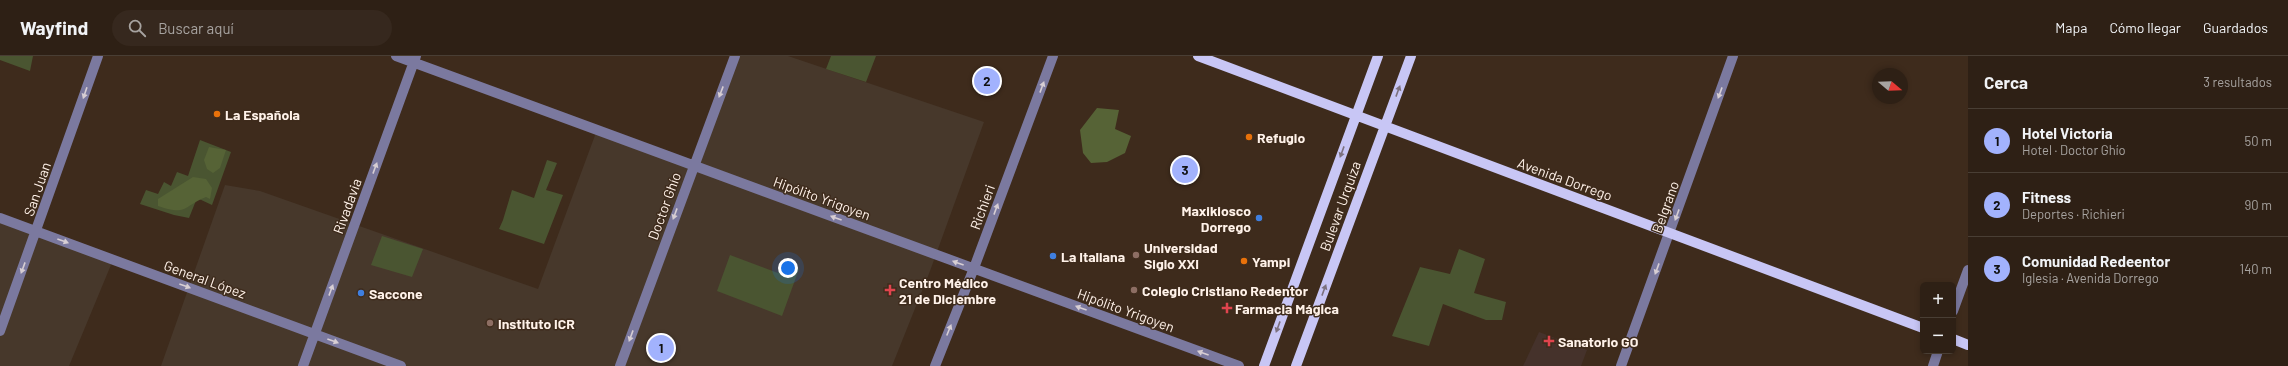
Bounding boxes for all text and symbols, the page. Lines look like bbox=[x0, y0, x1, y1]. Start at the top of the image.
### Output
search box bbox=[112, 10, 392, 46]
text: Wayfind bbox=[20, 16, 88, 39]
icon: search bbox=[126, 17, 148, 39]
text: Buscar aquí bbox=[158, 19, 234, 37]
text: Mapa bbox=[2055, 19, 2087, 36]
text: Cómo llegar bbox=[2109, 19, 2181, 36]
text: Guardados bbox=[2203, 19, 2268, 36]
pin: 2 bbox=[974, 66, 1000, 96]
north arrow bbox=[1872, 68, 1908, 104]
text: Cerca bbox=[1984, 72, 2028, 92]
text: 3 resultados bbox=[2203, 74, 2272, 90]
one-way arrow bbox=[1039, 80, 1045, 92]
one-way arrow bbox=[1395, 85, 1401, 97]
one-way arrow bbox=[82, 87, 88, 99]
one-way arrow bbox=[718, 87, 724, 99]
one-way arrow bbox=[1717, 87, 1723, 99]
place label: La Española bbox=[225, 106, 300, 123]
marker: La Española bbox=[212, 109, 222, 119]
text: Hotel Victoria bbox=[2022, 124, 2113, 142]
place label: Refugio bbox=[1257, 129, 1305, 146]
marker: Refugio bbox=[1244, 132, 1254, 142]
text: 1 bbox=[1995, 133, 1999, 149]
text: 50 m bbox=[2245, 133, 2272, 149]
text: Hotel · Doctor Ghío bbox=[2022, 142, 2126, 158]
one-way arrow bbox=[1339, 147, 1345, 159]
street label: Avenida Dorrego bbox=[1515, 154, 1615, 204]
pin: 3 bbox=[1172, 155, 1198, 185]
street label: Bulevar Urquiza bbox=[1316, 159, 1364, 253]
street label: San Juan bbox=[20, 160, 54, 218]
one-way arrow bbox=[373, 161, 379, 173]
street label: Doctor Ghío bbox=[644, 170, 684, 242]
street label: Hipólito Yrigoyen bbox=[771, 173, 873, 223]
street label: Rivadavia bbox=[329, 176, 365, 236]
street label: Belgrano bbox=[1648, 179, 1682, 235]
street label: Richieri bbox=[966, 182, 998, 232]
text: Fitness bbox=[2022, 188, 2071, 206]
text: 2 bbox=[1993, 197, 2001, 213]
text: 90 m bbox=[2245, 197, 2272, 213]
one-way arrow bbox=[994, 202, 1000, 214]
place label: Maxikiosco Dorrego bbox=[1181, 202, 1251, 235]
text: Deportes · Richieri bbox=[2022, 206, 2125, 222]
one-way arrow bbox=[672, 209, 678, 221]
one-way arrow bbox=[1673, 210, 1679, 222]
marker: Maxikiosco Dorrego bbox=[1254, 213, 1264, 223]
one-way arrow bbox=[830, 215, 842, 221]
one-way arrow bbox=[57, 239, 69, 245]
place label: Universidad Siglo XXI bbox=[1144, 239, 1218, 272]
place label: La Italiana bbox=[1061, 248, 1125, 265]
marker: Universidad Siglo XXI bbox=[1131, 250, 1141, 260]
marker: La Italiana bbox=[1048, 251, 1058, 261]
text: Comunidad Redeentor bbox=[2022, 252, 2170, 270]
place label: Yampi bbox=[1252, 253, 1290, 270]
street label: General López bbox=[162, 256, 248, 302]
marker: Yampi bbox=[1239, 256, 1249, 266]
your location bbox=[778, 258, 798, 278]
one-way arrow bbox=[952, 260, 964, 266]
text: 3 bbox=[1993, 261, 2001, 277]
text: 140 m bbox=[2240, 261, 2272, 277]
one-way arrow bbox=[20, 263, 26, 275]
one-way arrow bbox=[1653, 264, 1659, 276]
text: Iglesia · Avenida Dorrego bbox=[2022, 270, 2159, 286]
place label: Centro Médico 21 de Diciembre bbox=[899, 274, 997, 307]
place label: Colegio Cristiano Redentor bbox=[1142, 282, 1309, 299]
map controls bbox=[1920, 282, 1956, 354]
button: + bbox=[1920, 282, 1956, 318]
one-way arrow bbox=[179, 284, 191, 290]
one-way arrow bbox=[328, 284, 334, 296]
marker: Centro Médico 21 de Diciembre bbox=[884, 284, 896, 296]
one-way arrow bbox=[1322, 284, 1328, 296]
place label: Saccone bbox=[369, 285, 423, 302]
street label: Hipólito Yrigoyen bbox=[1075, 285, 1177, 335]
marker: Colegio Cristiano Redentor bbox=[1129, 285, 1139, 295]
marker: Saccone bbox=[356, 288, 366, 298]
place label: Farmacia Mágica bbox=[1235, 300, 1339, 317]
marker: Farmacia Mágica bbox=[1222, 303, 1232, 313]
one-way arrow bbox=[1074, 304, 1086, 310]
place label: Instituto ICR bbox=[498, 315, 575, 332]
marker: Instituto ICR bbox=[485, 318, 495, 328]
button: − bbox=[1920, 318, 1956, 354]
one-way arrow bbox=[1275, 321, 1281, 333]
one-way arrow bbox=[947, 323, 953, 335]
one-way arrow bbox=[628, 331, 634, 343]
pin: 1 bbox=[648, 333, 674, 363]
place label: Sanatorio GO bbox=[1558, 333, 1639, 350]
marker: Sanatorio GO bbox=[1543, 335, 1555, 347]
one-way arrow bbox=[327, 339, 339, 345]
one-way arrow bbox=[1196, 349, 1208, 355]

